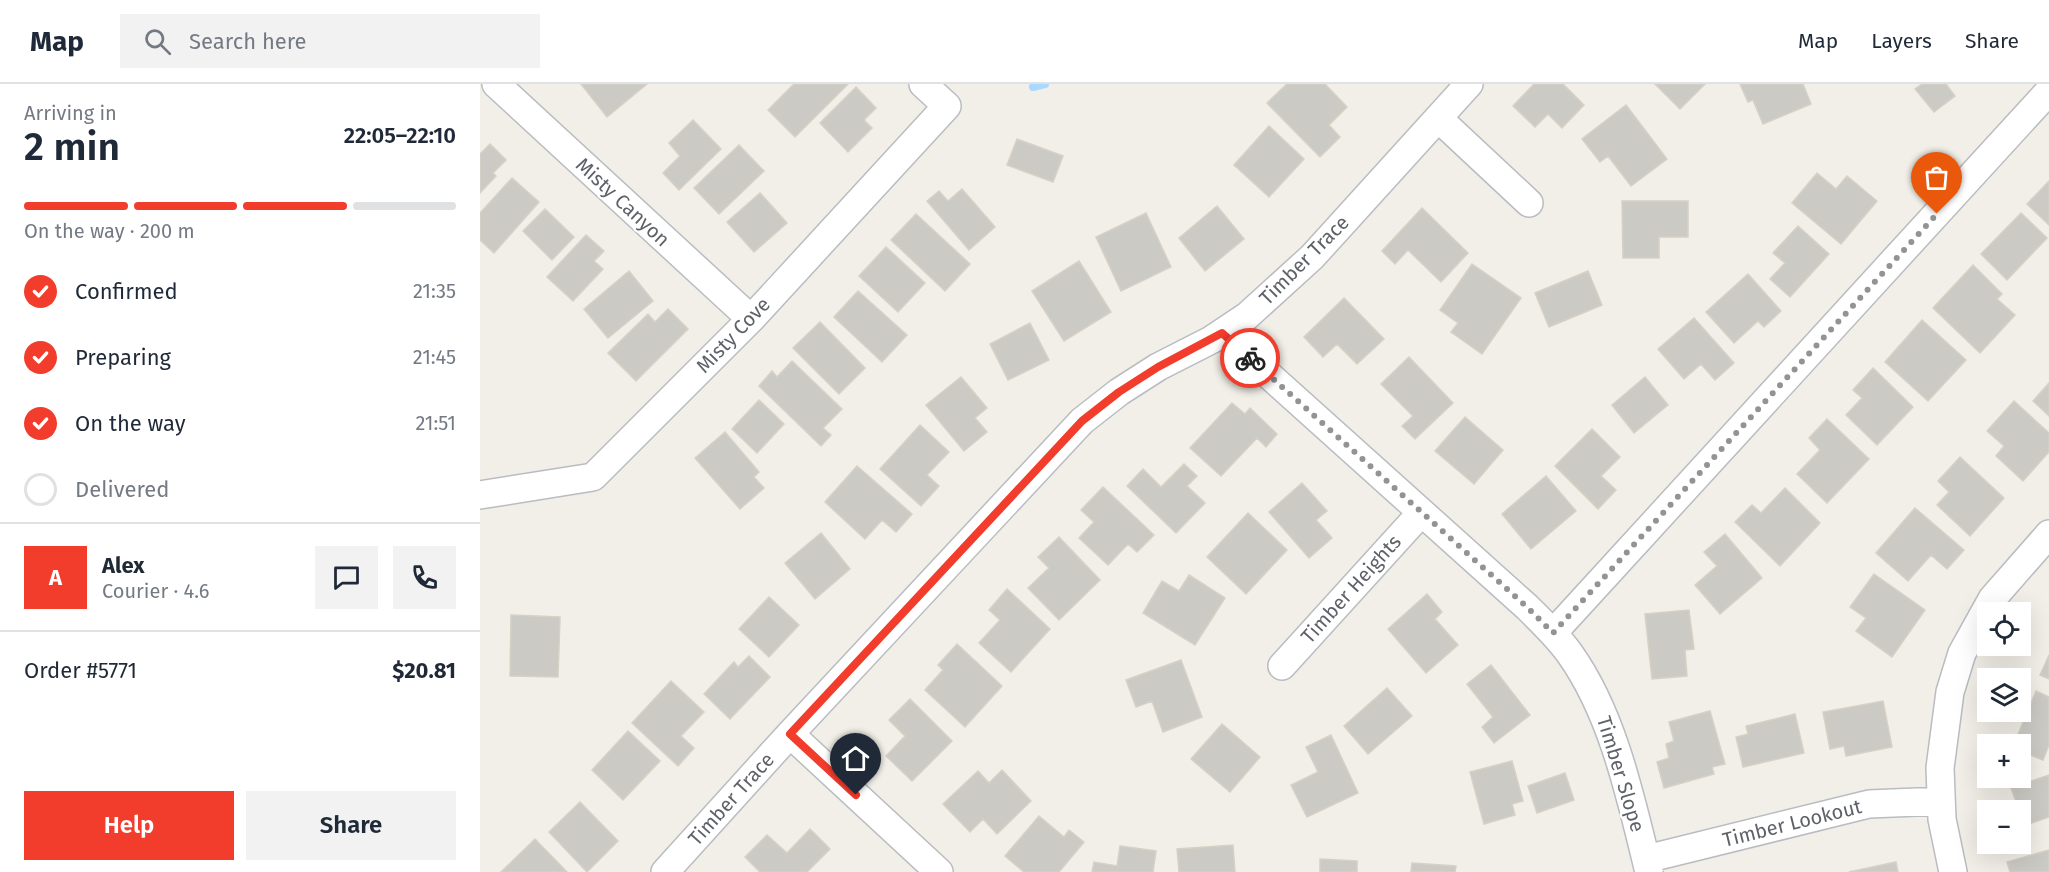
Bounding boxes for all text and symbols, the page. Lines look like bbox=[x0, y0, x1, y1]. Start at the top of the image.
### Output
search box bbox=[120, 14, 540, 68]
text: Map bbox=[30, 25, 84, 58]
icon: search bbox=[141, 25, 174, 58]
text: Search here bbox=[189, 28, 307, 55]
text: Map bbox=[1798, 28, 1838, 54]
text: Layers bbox=[1871, 28, 1932, 54]
text: Share bbox=[1965, 28, 2019, 54]
text: Arriving in bbox=[24, 101, 117, 125]
text: 22:05–22:10 bbox=[344, 122, 456, 149]
text: 2 min bbox=[24, 124, 120, 170]
pin bbox=[1911, 152, 1962, 214]
street label: Misty Canyon bbox=[571, 153, 675, 251]
icon: bag bbox=[1920, 161, 1953, 194]
street label: Timber Trace bbox=[1254, 210, 1354, 310]
text: On the way · 200 m bbox=[24, 219, 195, 243]
icon: check bbox=[24, 275, 57, 308]
text: Confirmed bbox=[75, 278, 178, 305]
text: 21:35 bbox=[413, 279, 456, 303]
street label: Misty Cove bbox=[691, 292, 775, 378]
courier bbox=[1220, 328, 1280, 388]
icon: check bbox=[24, 341, 57, 374]
icon: bike bbox=[1234, 342, 1267, 375]
text: Preparing bbox=[75, 344, 171, 371]
text: 21:45 bbox=[413, 345, 456, 369]
icon: check bbox=[24, 407, 57, 440]
text: On the way bbox=[75, 410, 186, 437]
text: 21:51 bbox=[415, 411, 456, 435]
text: Delivered bbox=[75, 476, 170, 503]
street label: Timber Heights bbox=[1296, 530, 1406, 648]
button: chat bbox=[315, 546, 378, 609]
button: phone bbox=[393, 546, 456, 609]
text: Alex bbox=[102, 552, 145, 579]
text: A bbox=[49, 564, 62, 591]
text: Courier · 4.6 bbox=[102, 579, 209, 603]
map controls bbox=[1977, 602, 2031, 854]
button: locate bbox=[1977, 602, 2031, 656]
text: Order #5771 bbox=[24, 657, 137, 684]
text: $20.81 bbox=[392, 657, 456, 684]
button: layers bbox=[1977, 668, 2031, 722]
street label: Timber Slope bbox=[1592, 713, 1650, 835]
pin bbox=[830, 733, 881, 795]
button: + bbox=[1977, 734, 2031, 788]
icon: home bbox=[839, 742, 872, 775]
street label: Timber Trace bbox=[683, 748, 779, 850]
button: Help bbox=[24, 791, 234, 860]
button: Share bbox=[246, 791, 456, 860]
street label: Timber Lookout bbox=[1720, 794, 1865, 852]
button: − bbox=[1977, 800, 2031, 854]

